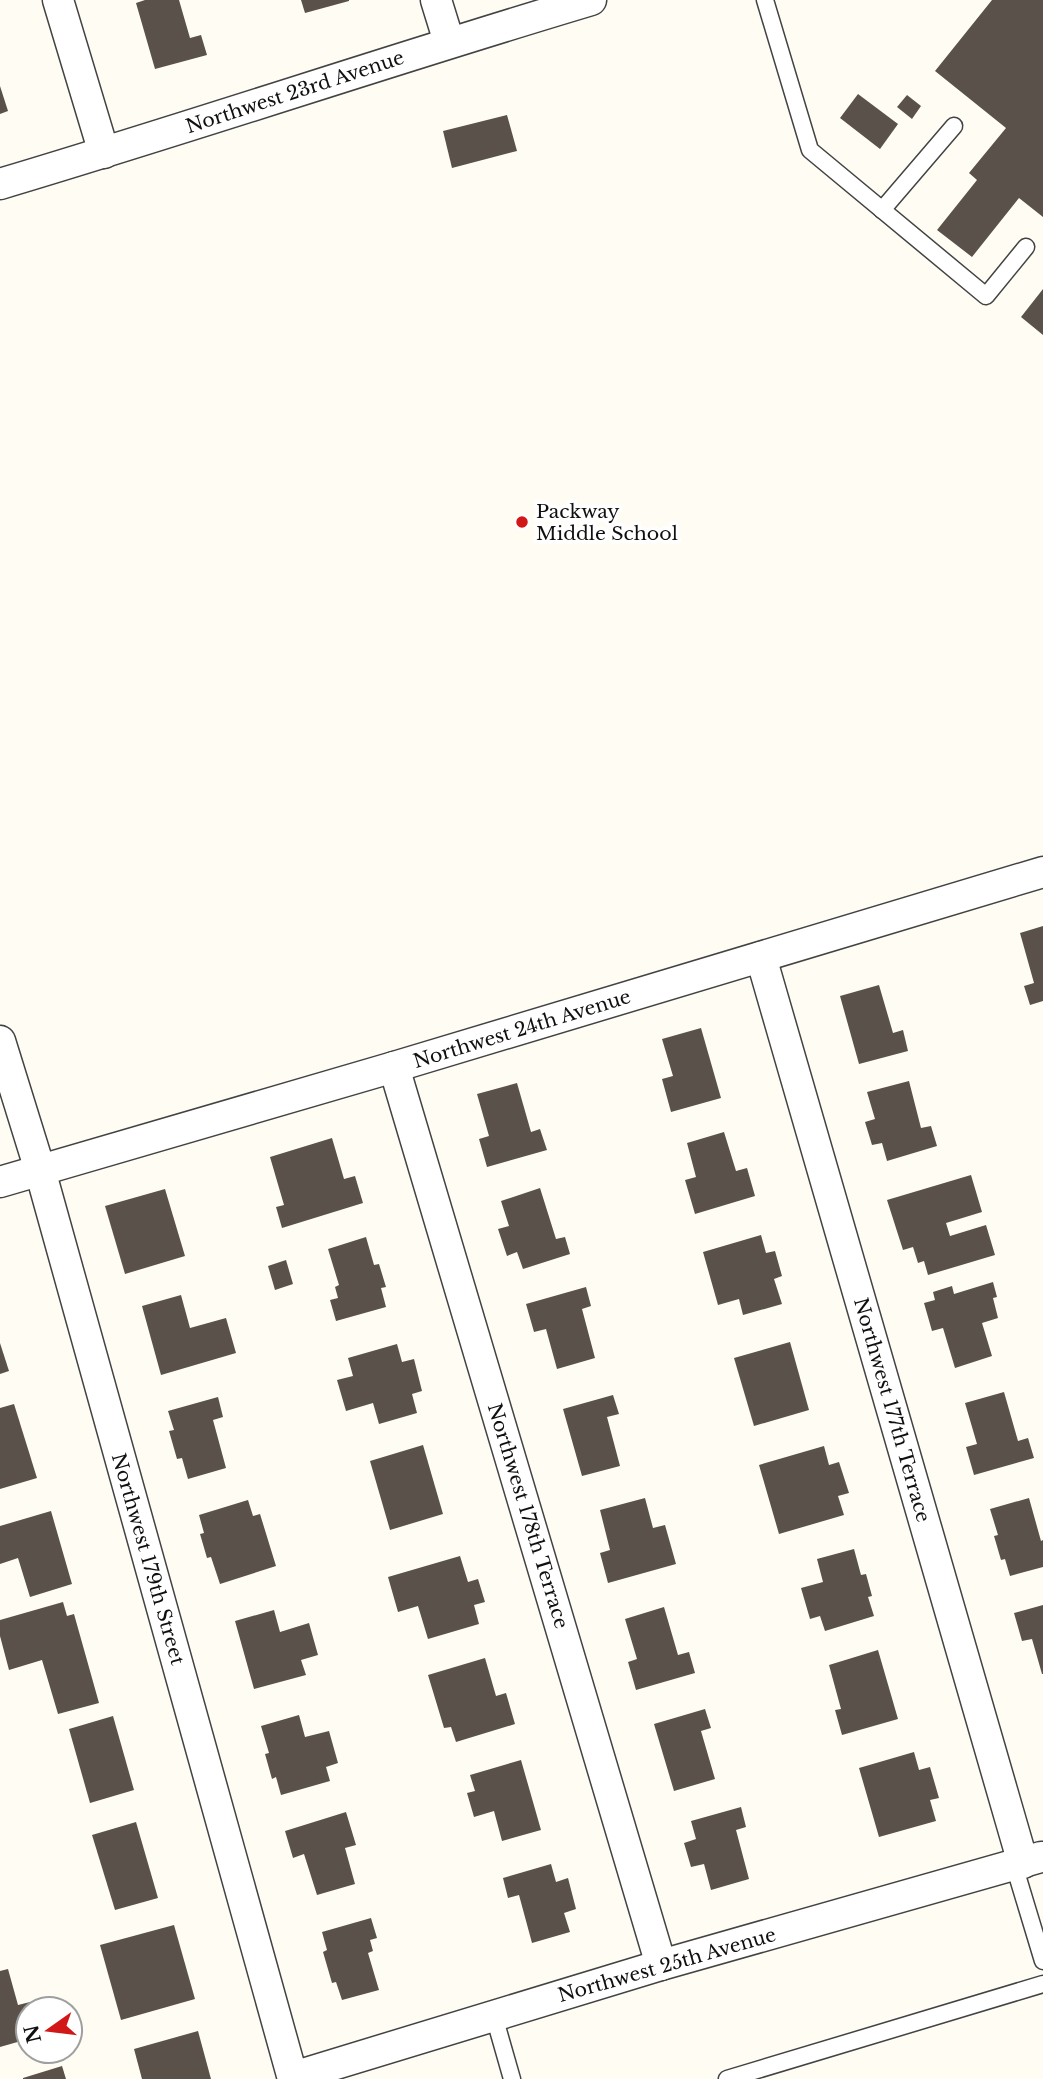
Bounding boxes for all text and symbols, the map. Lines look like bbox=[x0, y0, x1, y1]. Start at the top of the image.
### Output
street label: Northwest 23rd Avenue bbox=[183, 46, 407, 138]
place label: Packway Middle School bbox=[536, 500, 678, 545]
marker: Packway Middle School bbox=[514, 514, 530, 530]
street label: Northwest 24th Avenue bbox=[411, 985, 633, 1073]
street label: Northwest 177th Terrace bbox=[849, 1295, 935, 1525]
street label: Northwest 178th Terrace bbox=[483, 1401, 573, 1631]
street label: Northwest 179th Street bbox=[107, 1451, 189, 1668]
street label: Northwest 25th Avenue bbox=[555, 1923, 779, 2007]
north arrow bbox=[14, 1995, 84, 2065]
text: N bbox=[20, 2022, 46, 2045]

